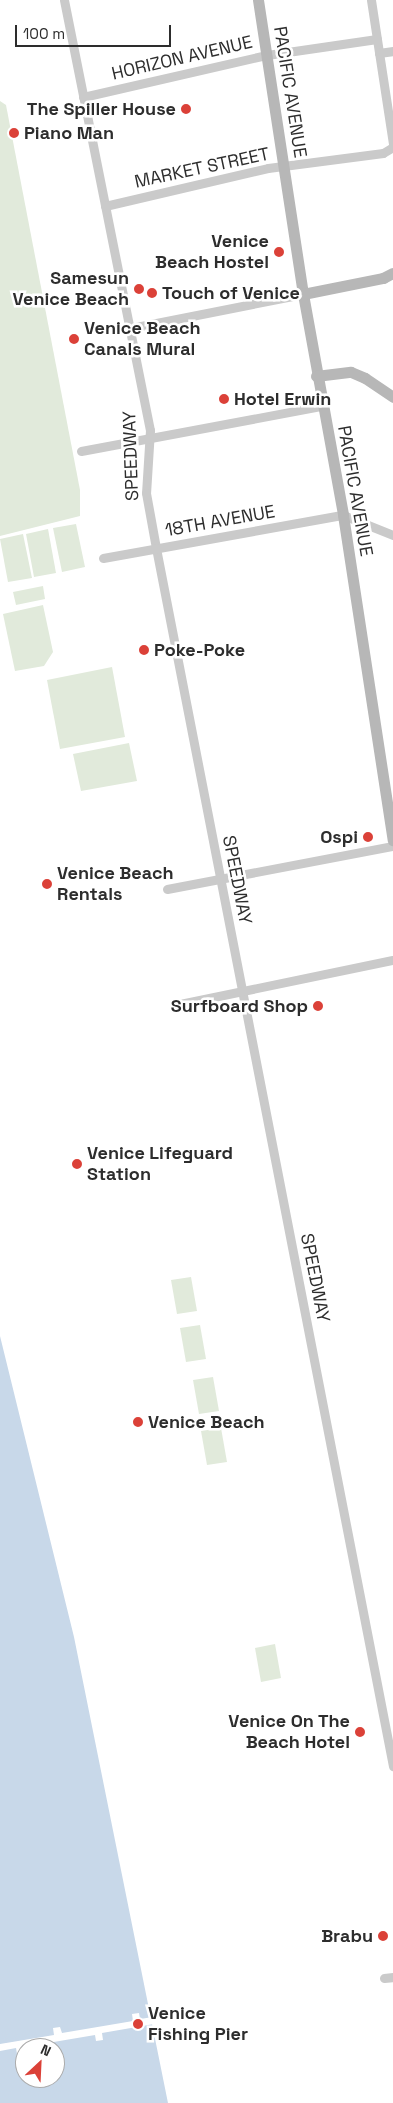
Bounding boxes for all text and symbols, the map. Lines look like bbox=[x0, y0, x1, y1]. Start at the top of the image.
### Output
scale bar bbox=[18, 15, 174, 47]
text: 100 m bbox=[23, 24, 65, 43]
street label: PACIFIC AVENUE bbox=[269, 25, 311, 159]
street label: HORIZON AVENUE bbox=[109, 31, 255, 85]
place label: The Spiller House bbox=[27, 98, 176, 120]
marker: The Spiller House bbox=[180, 103, 192, 115]
place label: Piano Man bbox=[24, 122, 114, 144]
marker: Piano Man bbox=[8, 127, 20, 139]
street label: MARKET STREET bbox=[132, 143, 272, 193]
place label: Venice Beach Hostel bbox=[155, 231, 269, 274]
marker: Venice Beach Hostel bbox=[273, 246, 285, 258]
place label: Samesun Venice Beach bbox=[12, 268, 129, 310]
place label: Touch of Venice bbox=[162, 282, 300, 304]
marker: Samesun Venice Beach bbox=[133, 283, 145, 295]
marker: Touch of Venice bbox=[146, 287, 158, 299]
place label: Venice Beach Canals Mural bbox=[84, 318, 201, 360]
marker: Venice Beach Canals Mural bbox=[68, 333, 80, 345]
place label: Hotel Erwin bbox=[234, 388, 331, 410]
marker: Hotel Erwin bbox=[218, 393, 230, 405]
street label: SPEEDWAY bbox=[119, 411, 143, 501]
street label: PACIFIC AVENUE bbox=[333, 424, 377, 558]
street label: 18TH AVENUE bbox=[163, 501, 277, 541]
place label: Poke-Poke bbox=[154, 639, 245, 661]
marker: Poke-Poke bbox=[138, 644, 150, 656]
place label: Ospi bbox=[320, 826, 358, 848]
marker: Ospi bbox=[362, 831, 374, 843]
street label: SPEEDWAY bbox=[218, 834, 256, 926]
place label: Venice Beach Rentals bbox=[57, 863, 174, 906]
marker: Venice Beach Rentals bbox=[41, 878, 53, 890]
place label: Surfboard Shop bbox=[171, 995, 308, 1017]
marker: Surfboard Shop bbox=[312, 1000, 324, 1012]
place label: Venice Lifeguard Station bbox=[87, 1143, 233, 1186]
marker: Venice Lifeguard Station bbox=[71, 1158, 83, 1170]
street label: SPEEDWAY bbox=[296, 1232, 334, 1324]
place label: Venice Beach bbox=[148, 1411, 265, 1433]
marker: Venice Beach bbox=[132, 1416, 144, 1428]
place label: Venice On The Beach Hotel bbox=[228, 1711, 350, 1754]
marker: Venice On The Beach Hotel bbox=[354, 1726, 366, 1738]
place label: Brabu bbox=[321, 1925, 373, 1947]
marker: Brabu bbox=[377, 1930, 389, 1942]
place label: Venice Fishing Pier bbox=[148, 2003, 248, 2046]
marker: Venice Fishing Pier bbox=[132, 2018, 144, 2030]
north arrow bbox=[15, 2038, 65, 2088]
text: N bbox=[38, 2040, 54, 2060]

